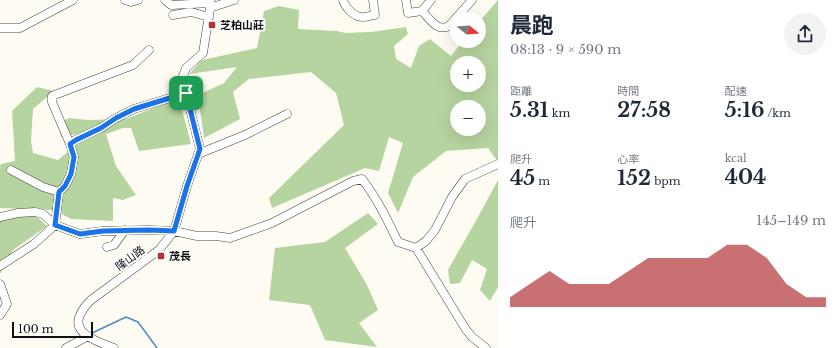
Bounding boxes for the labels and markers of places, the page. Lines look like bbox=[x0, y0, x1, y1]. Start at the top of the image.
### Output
place label: 芝柏山莊 bbox=[220, 18, 264, 32]
marker: 芝柏山莊 bbox=[207, 20, 217, 30]
pin bbox=[169, 76, 203, 110]
place label: 茂長 bbox=[169, 249, 191, 263]
marker: 茂長 bbox=[156, 251, 166, 261]

